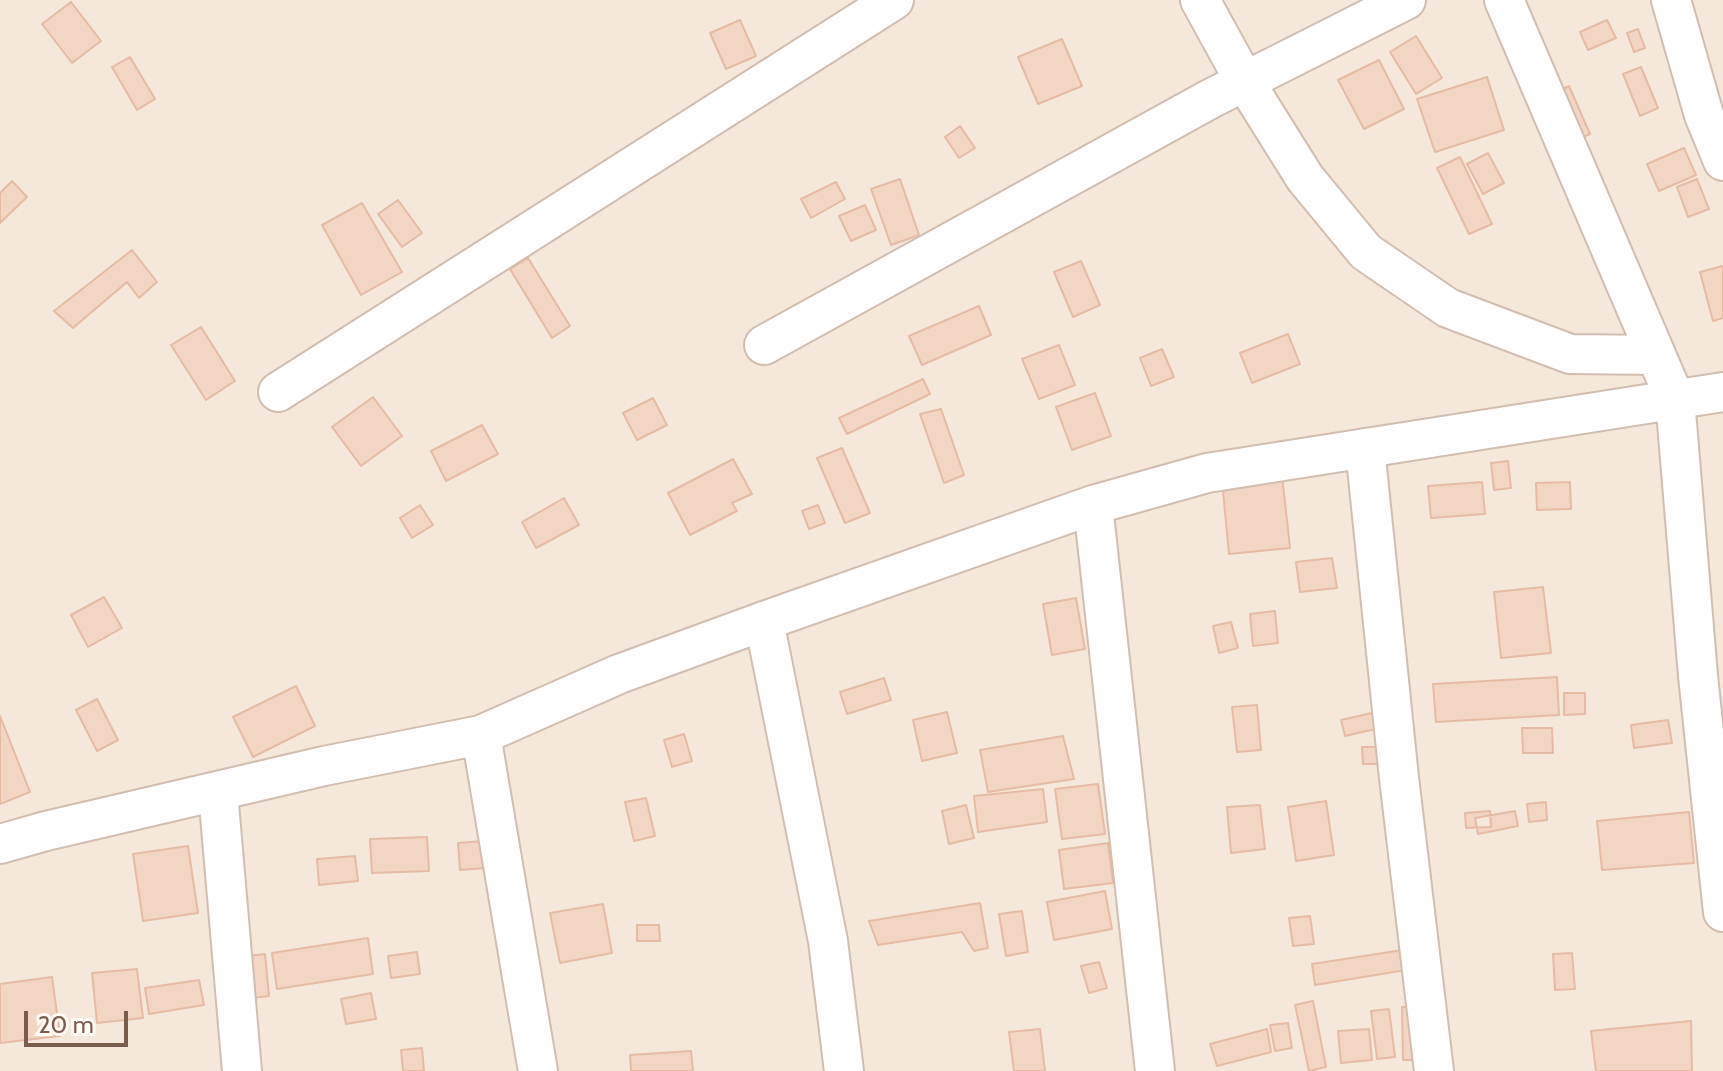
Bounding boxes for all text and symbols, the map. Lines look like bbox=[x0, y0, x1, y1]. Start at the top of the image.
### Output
scale bar bbox=[28, 995, 132, 1045]
text: 20 m bbox=[38, 1010, 94, 1039]

